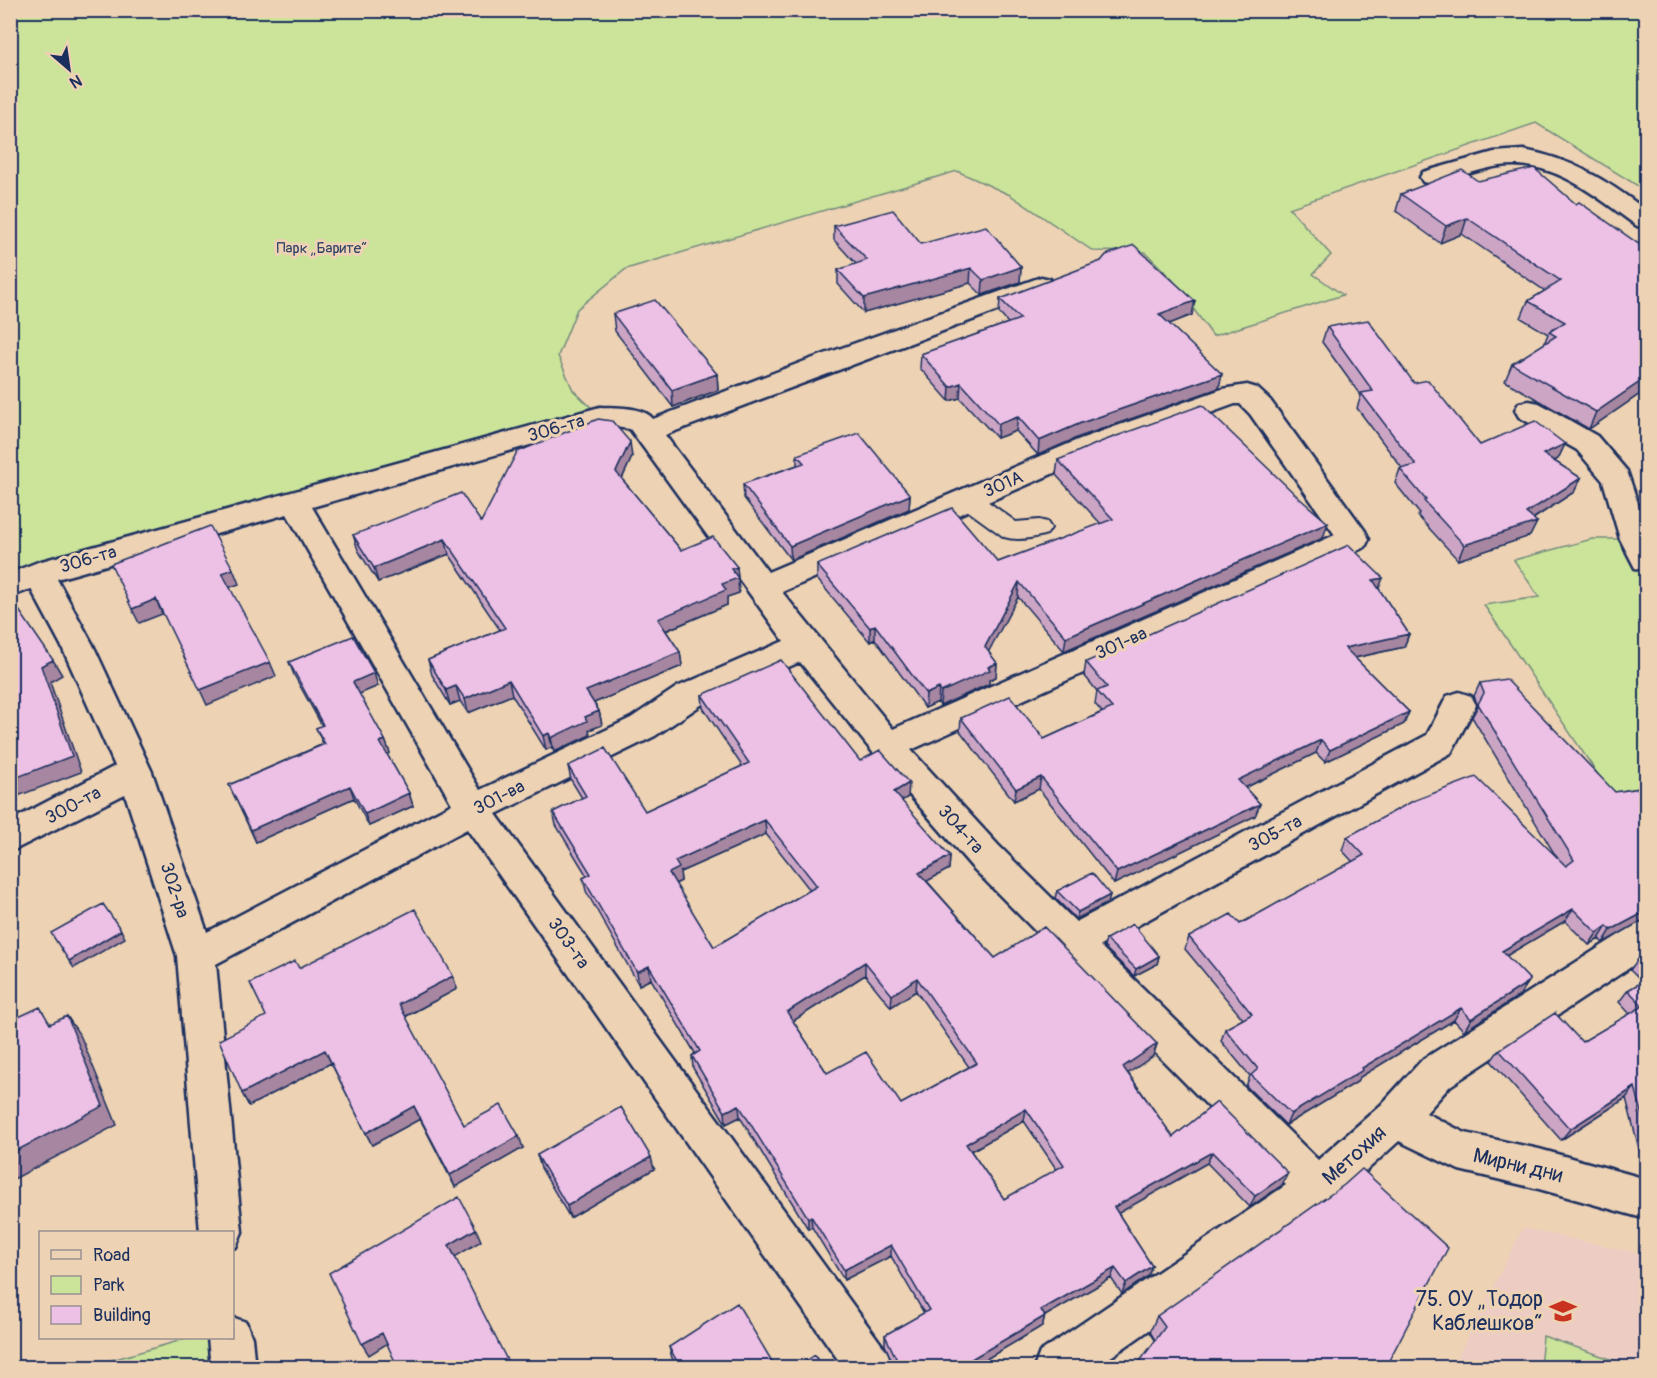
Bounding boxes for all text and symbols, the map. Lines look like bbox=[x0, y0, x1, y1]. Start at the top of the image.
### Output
north arrow bbox=[39, 39, 99, 99]
text: N bbox=[66, 70, 85, 93]
park label: Парк „Барите“ bbox=[277, 239, 367, 258]
street label: 306-та bbox=[525, 409, 587, 448]
street label: 301А bbox=[980, 466, 1027, 503]
street label: 306-та bbox=[57, 540, 119, 579]
street label: 301-ва bbox=[1092, 622, 1151, 665]
street label: 301-ва bbox=[470, 775, 529, 820]
street label: 300-та bbox=[41, 781, 105, 830]
street label: 304-та bbox=[933, 800, 989, 859]
street label: 305-та bbox=[1245, 810, 1306, 857]
street label: 302-ра bbox=[155, 860, 194, 921]
street label: 303-та bbox=[543, 913, 594, 973]
street label: Метохия bbox=[1317, 1120, 1392, 1191]
street label: Мирни дни bbox=[1470, 1142, 1565, 1189]
legend bbox=[39, 1231, 234, 1339]
text: Road bbox=[93, 1244, 130, 1267]
text: Park bbox=[93, 1274, 125, 1297]
place label: 75. ОУ „Тодор Каблешков“ bbox=[1416, 1286, 1543, 1337]
school or university icon: 75. ОУ „Тодор Каблешков“ bbox=[1548, 1296, 1578, 1326]
text: Building bbox=[93, 1304, 151, 1327]

